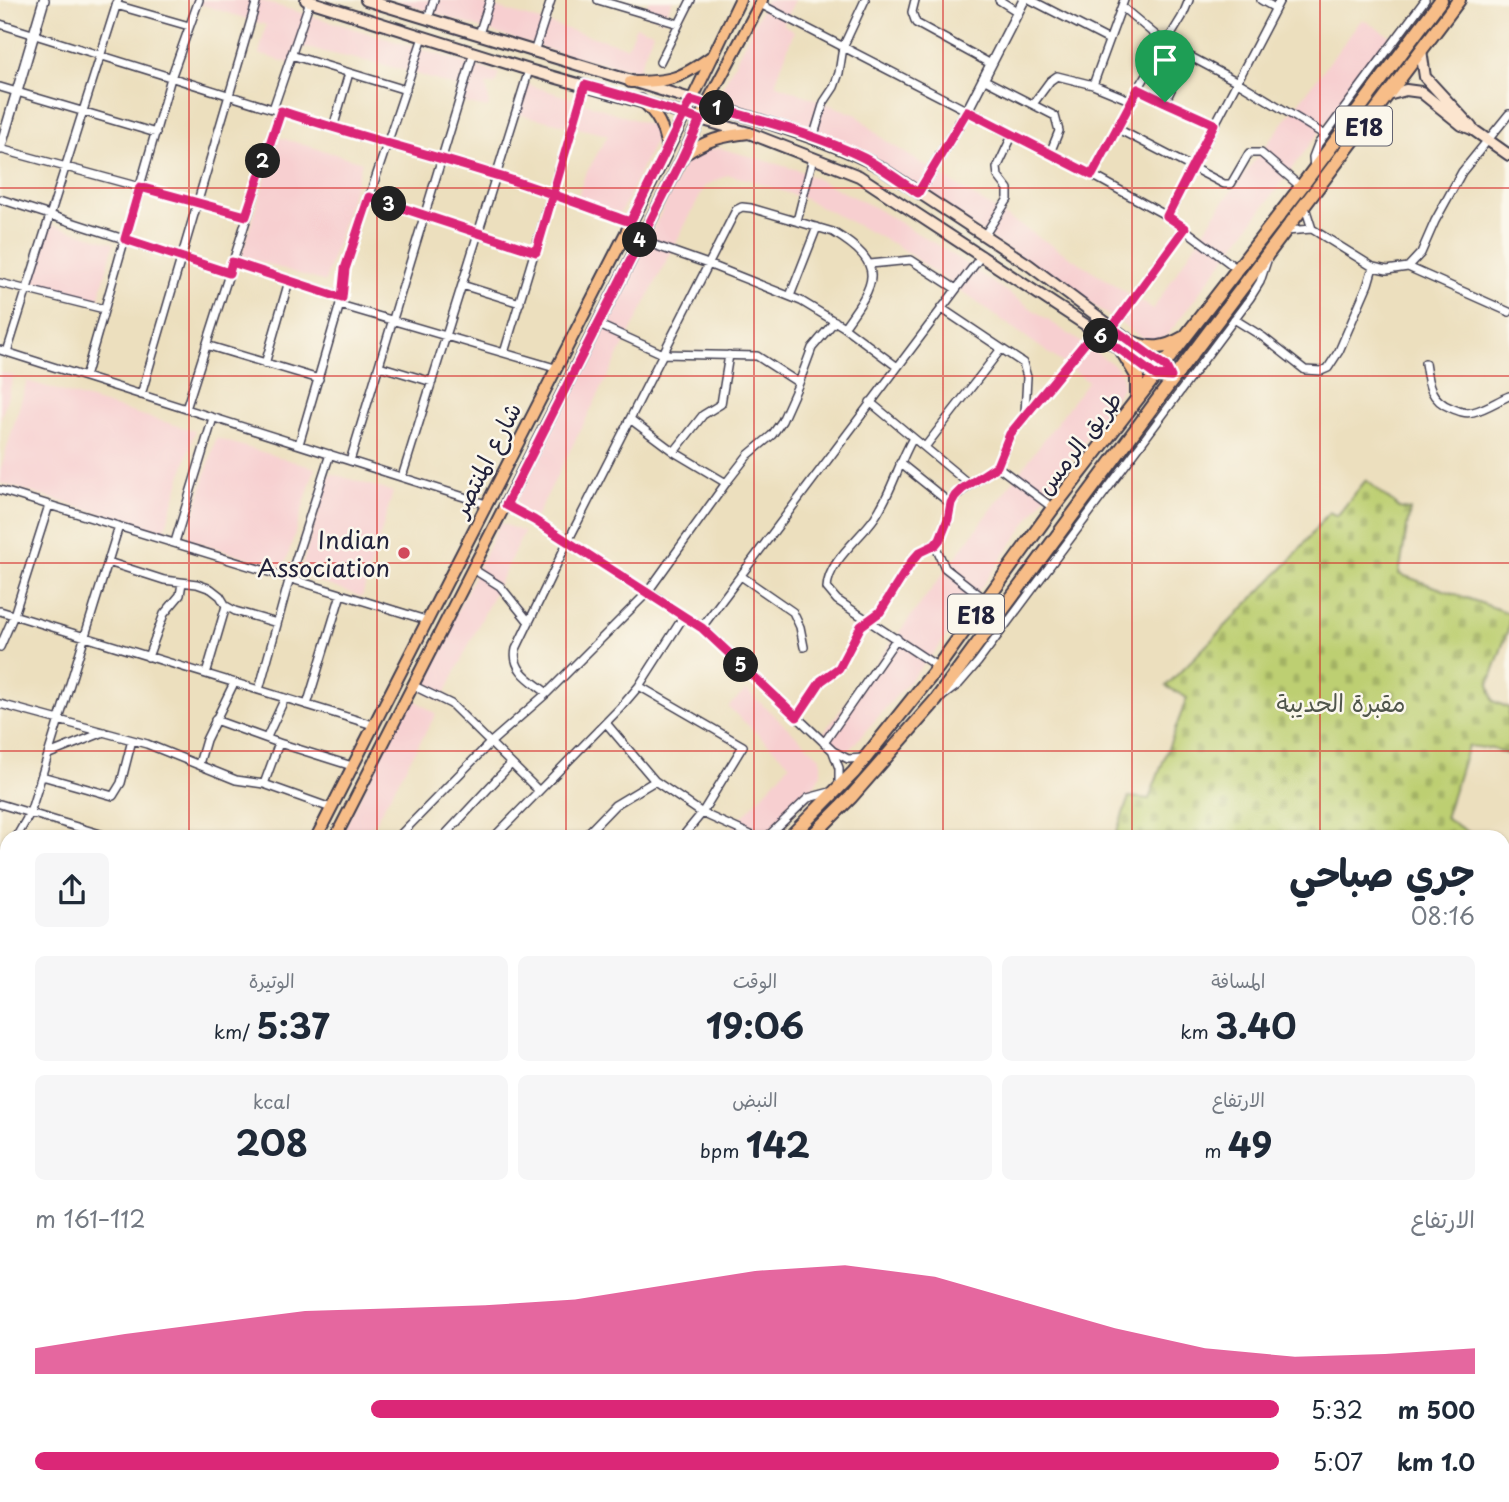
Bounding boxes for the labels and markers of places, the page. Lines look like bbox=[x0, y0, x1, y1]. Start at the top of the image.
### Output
pin bbox=[1135, 30, 1195, 102]
pin: 1 bbox=[700, 90, 734, 126]
pin: 2 bbox=[246, 144, 280, 178]
pin: 3 bbox=[372, 186, 406, 222]
pin: 4 bbox=[622, 222, 658, 258]
pin: 6 bbox=[1084, 318, 1118, 354]
place label: Indian Association bbox=[257, 521, 390, 585]
marker: Indian Association bbox=[396, 545, 412, 561]
pin: 5 bbox=[724, 648, 758, 682]

